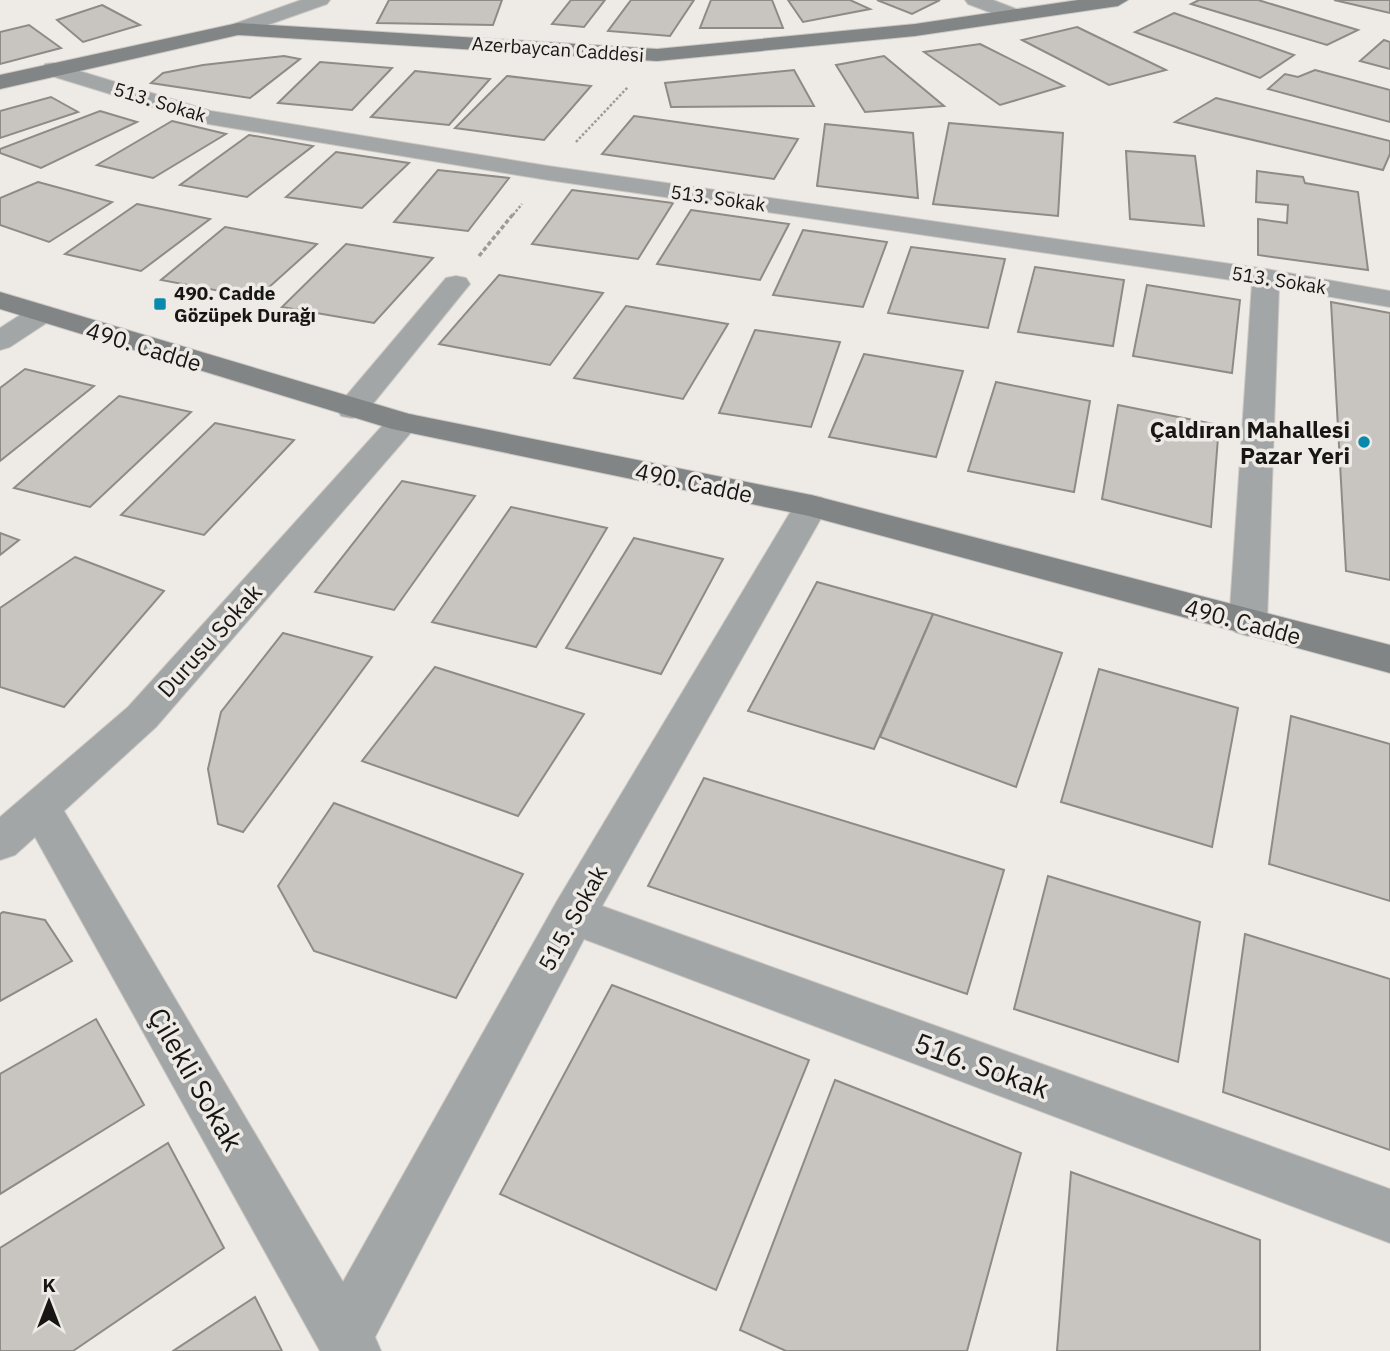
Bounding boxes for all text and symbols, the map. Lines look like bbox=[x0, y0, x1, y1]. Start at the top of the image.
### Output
street label: Azerbaycan Caddesi bbox=[471, 31, 645, 67]
street label: 513. Sokak bbox=[111, 77, 209, 127]
street label: 513. Sokak bbox=[669, 179, 767, 217]
street label: 513. Sokak bbox=[1230, 261, 1328, 299]
place label: 490. Cadde Gözüpek Durağı bbox=[174, 281, 316, 327]
marker: 490. Cadde Gözüpek Durağı bbox=[152, 296, 168, 312]
street label: 490. Cadde bbox=[83, 314, 205, 378]
place label: Çaldıran Mahallesi Pazar Yeri bbox=[1150, 414, 1350, 470]
marker: Çaldıran Mahallesi Pazar Yeri bbox=[1356, 434, 1372, 450]
street label: 490. Cadde bbox=[633, 455, 755, 509]
street label: Durusu Sokak bbox=[150, 577, 268, 703]
street label: 490. Cadde bbox=[1182, 591, 1304, 651]
street label: 515. Sokak bbox=[531, 860, 613, 976]
street label: Çilekli Sokak bbox=[140, 1001, 252, 1158]
street label: 516. Sokak bbox=[909, 1024, 1055, 1107]
north arrow bbox=[14, 1267, 84, 1337]
text: K bbox=[42, 1273, 56, 1297]

